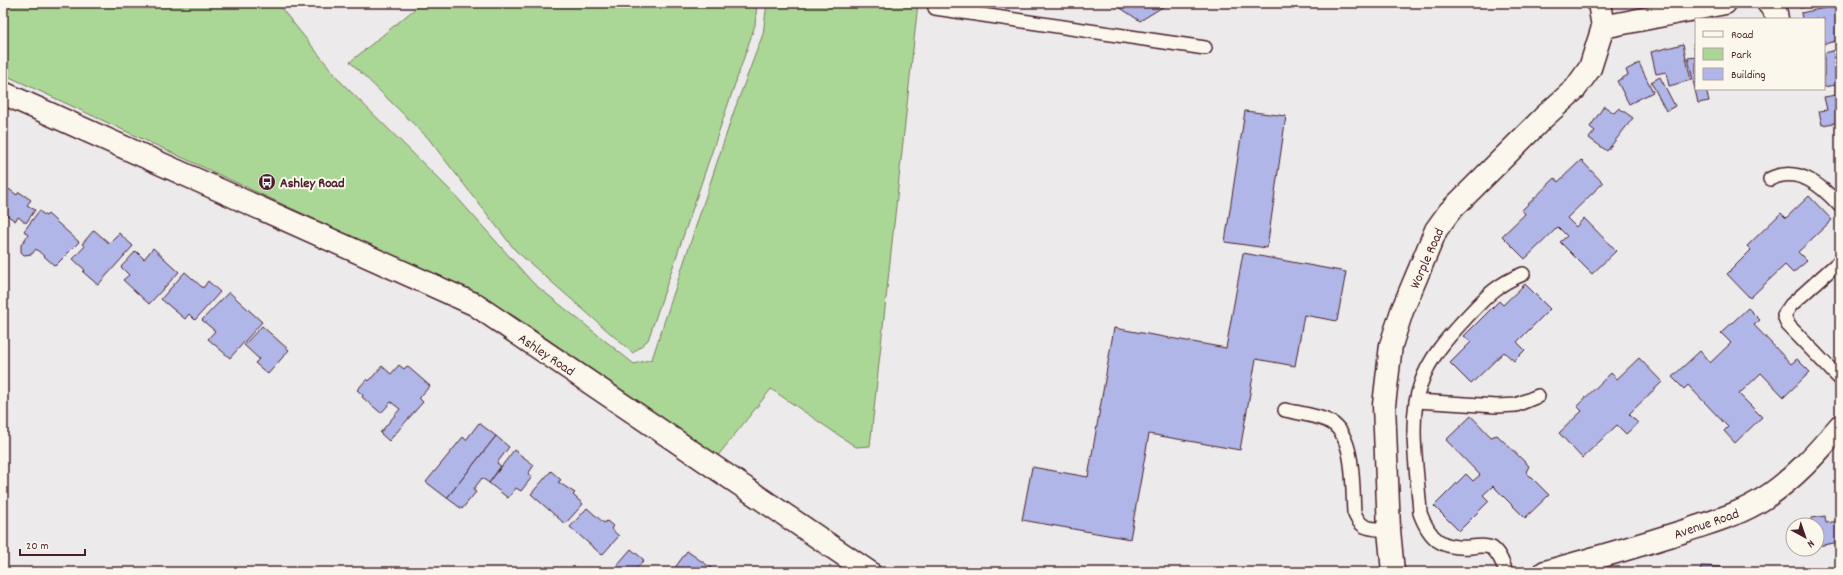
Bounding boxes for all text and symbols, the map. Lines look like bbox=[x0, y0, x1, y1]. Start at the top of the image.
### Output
legend bbox=[1695, 18, 1825, 90]
text: Road bbox=[1731, 27, 1753, 44]
text: Park bbox=[1731, 47, 1752, 64]
text: Building bbox=[1731, 67, 1766, 84]
bus stop icon: Ashley Road bbox=[257, 172, 277, 192]
place label: Ashley Road bbox=[280, 174, 345, 194]
street label: Worple Road bbox=[1406, 225, 1450, 292]
street label: Ashley Road bbox=[514, 329, 578, 382]
street label: Avenue Road bbox=[1671, 504, 1742, 545]
north arrow bbox=[1785, 517, 1825, 557]
scale bar bbox=[20, 531, 85, 557]
text: N bbox=[1802, 535, 1817, 551]
text: 20 m bbox=[26, 538, 49, 555]

